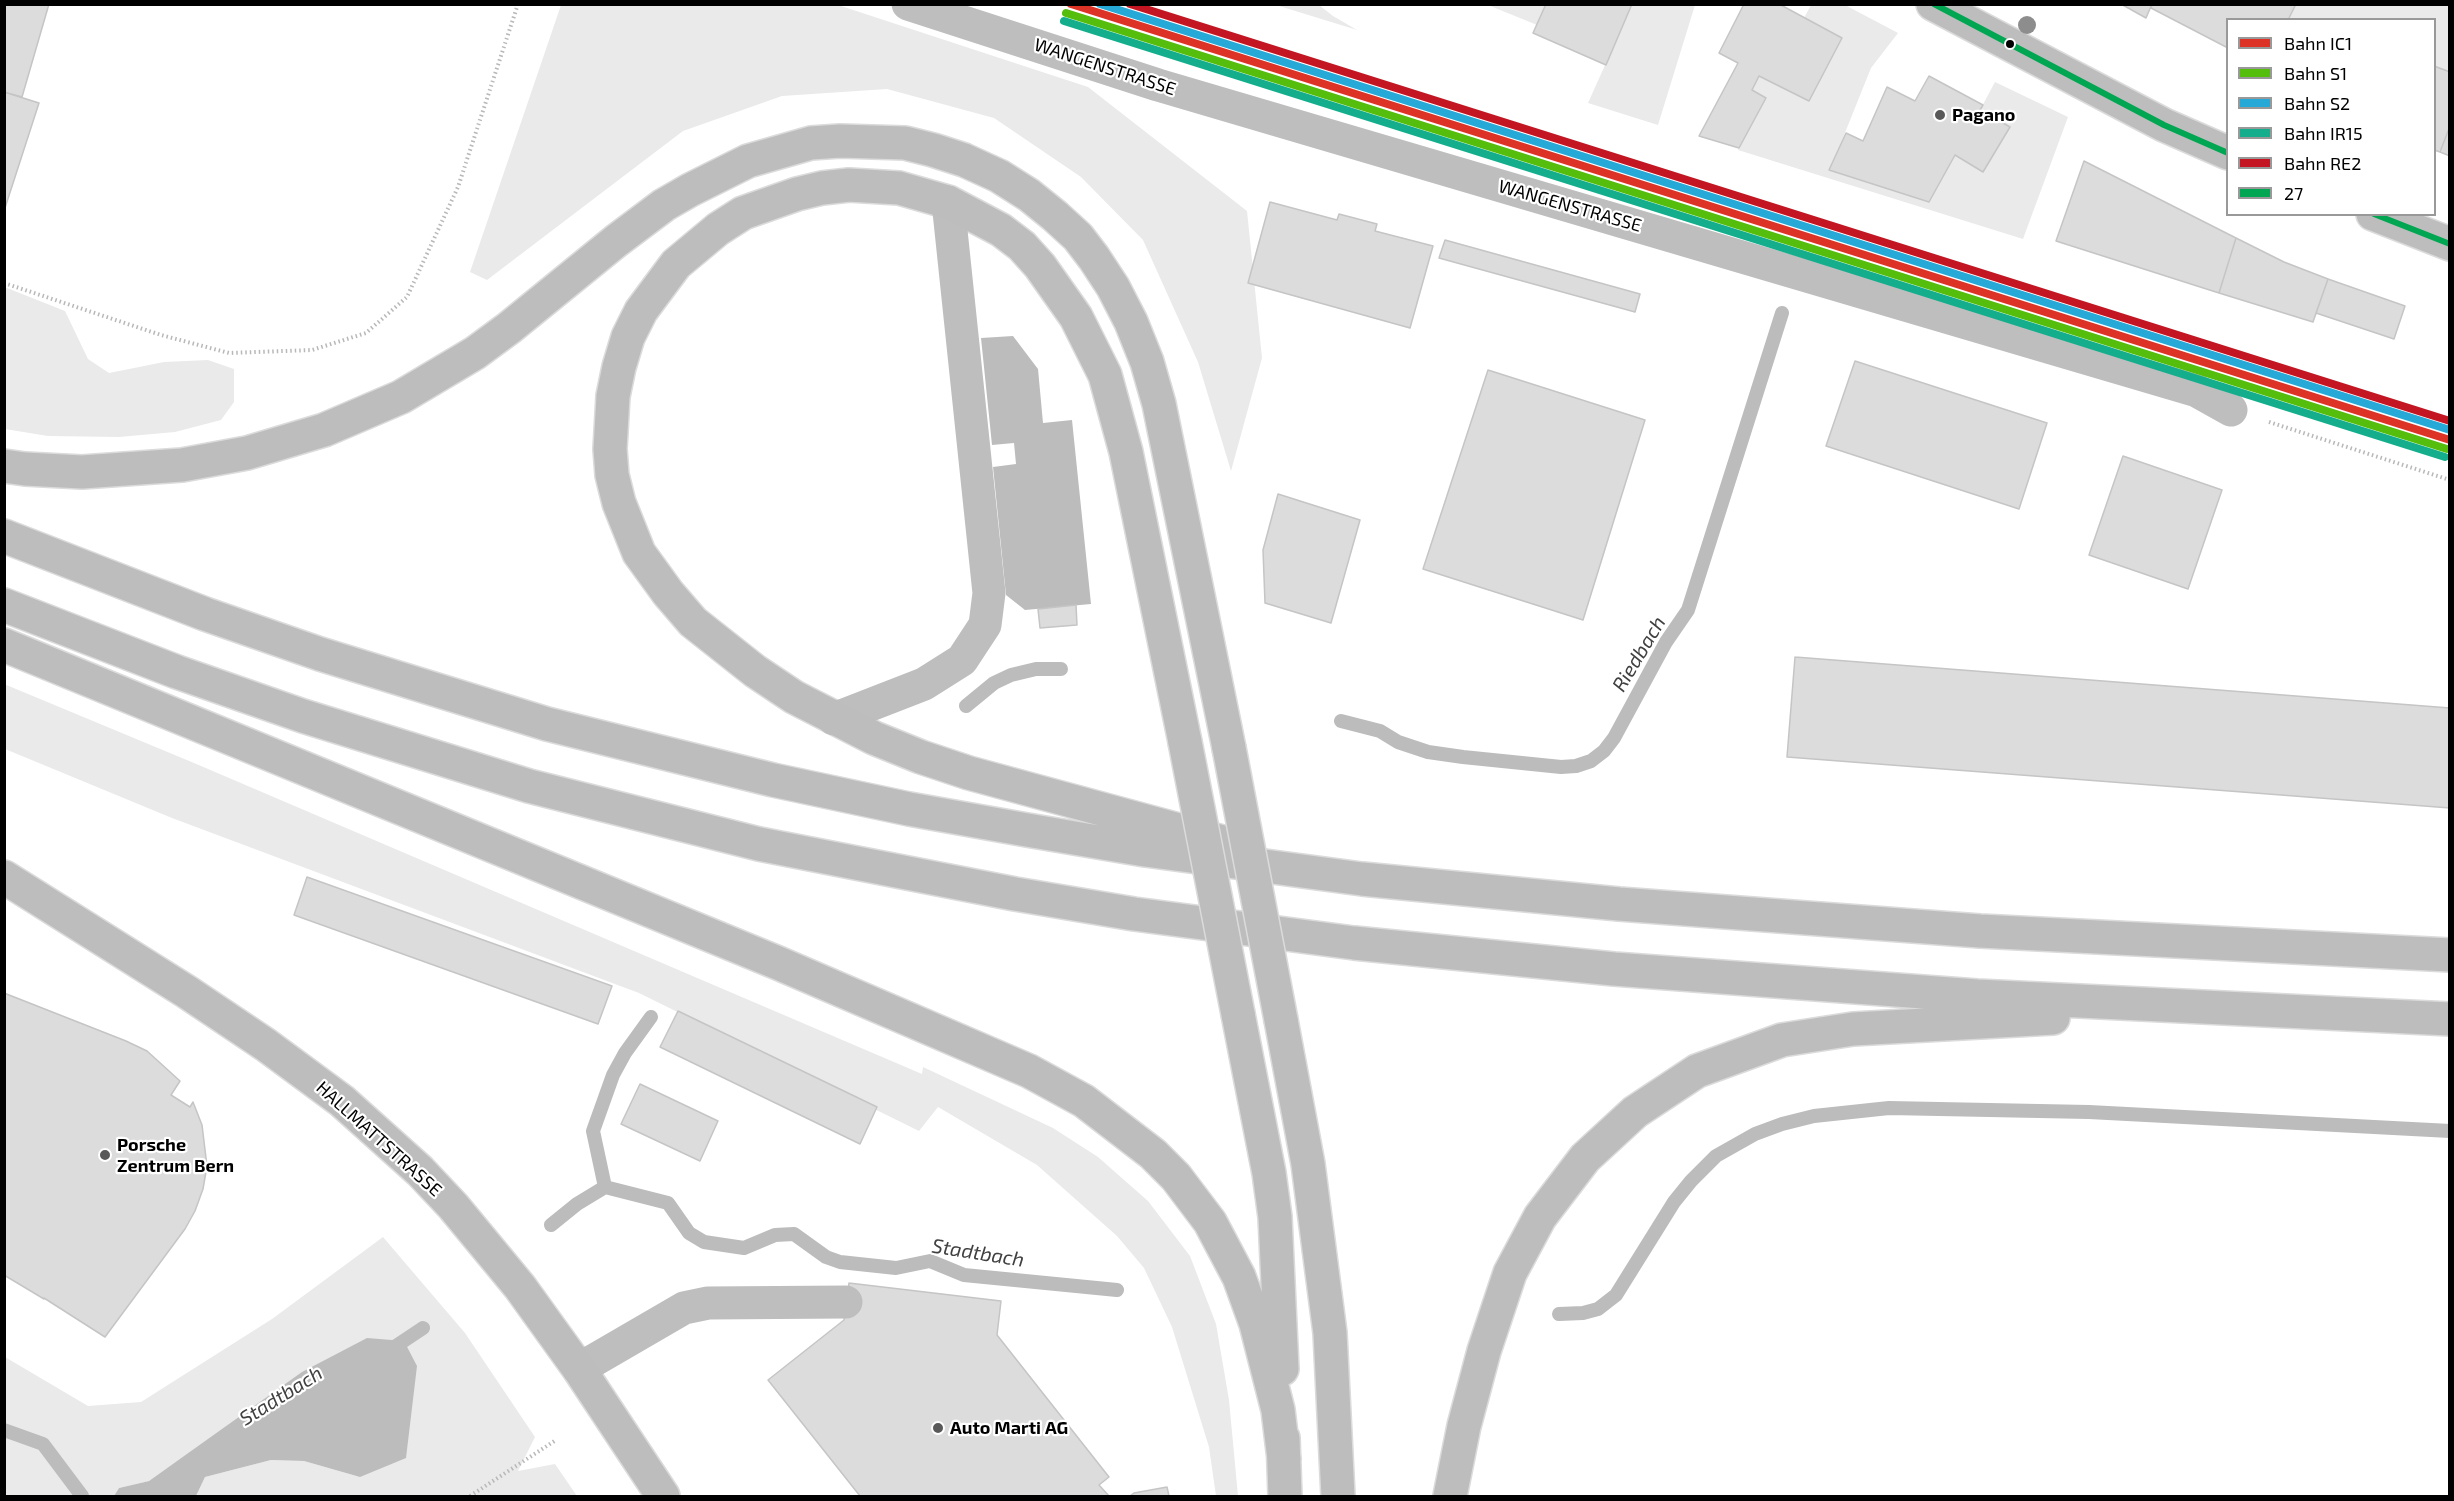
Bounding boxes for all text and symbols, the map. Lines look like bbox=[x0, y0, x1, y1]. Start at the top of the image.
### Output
legend bbox=[2226, 18, 2436, 216]
text: Bahn IC1 bbox=[2284, 32, 2352, 54]
street label: WANGENSTRASSE bbox=[1031, 34, 1179, 100]
unlabelled marker bbox=[2004, 38, 2016, 50]
text: Bahn S1 bbox=[2284, 62, 2347, 84]
text: Bahn S2 bbox=[2284, 92, 2350, 114]
place label: Pagano bbox=[1952, 104, 2015, 126]
marker: Pagano bbox=[1933, 108, 1947, 122]
text: Bahn IR15 bbox=[2284, 122, 2363, 144]
text: Bahn RE2 bbox=[2284, 152, 2361, 174]
street label: WANGENSTRASSE bbox=[1496, 175, 1644, 237]
text: 27 bbox=[2284, 182, 2303, 204]
water label: Riedbach bbox=[1607, 612, 1671, 696]
street label: HALLMATTSTRASSE bbox=[312, 1077, 446, 1201]
place label: Porsche Zentrum Bern bbox=[117, 1134, 234, 1176]
marker: Porsche Zentrum Bern bbox=[98, 1148, 112, 1162]
water label: Stadtbach bbox=[930, 1234, 1026, 1272]
water label: Stadtbach bbox=[235, 1361, 327, 1431]
place label: Auto Marti AG bbox=[950, 1417, 1068, 1439]
marker: Auto Marti AG bbox=[931, 1421, 945, 1435]

